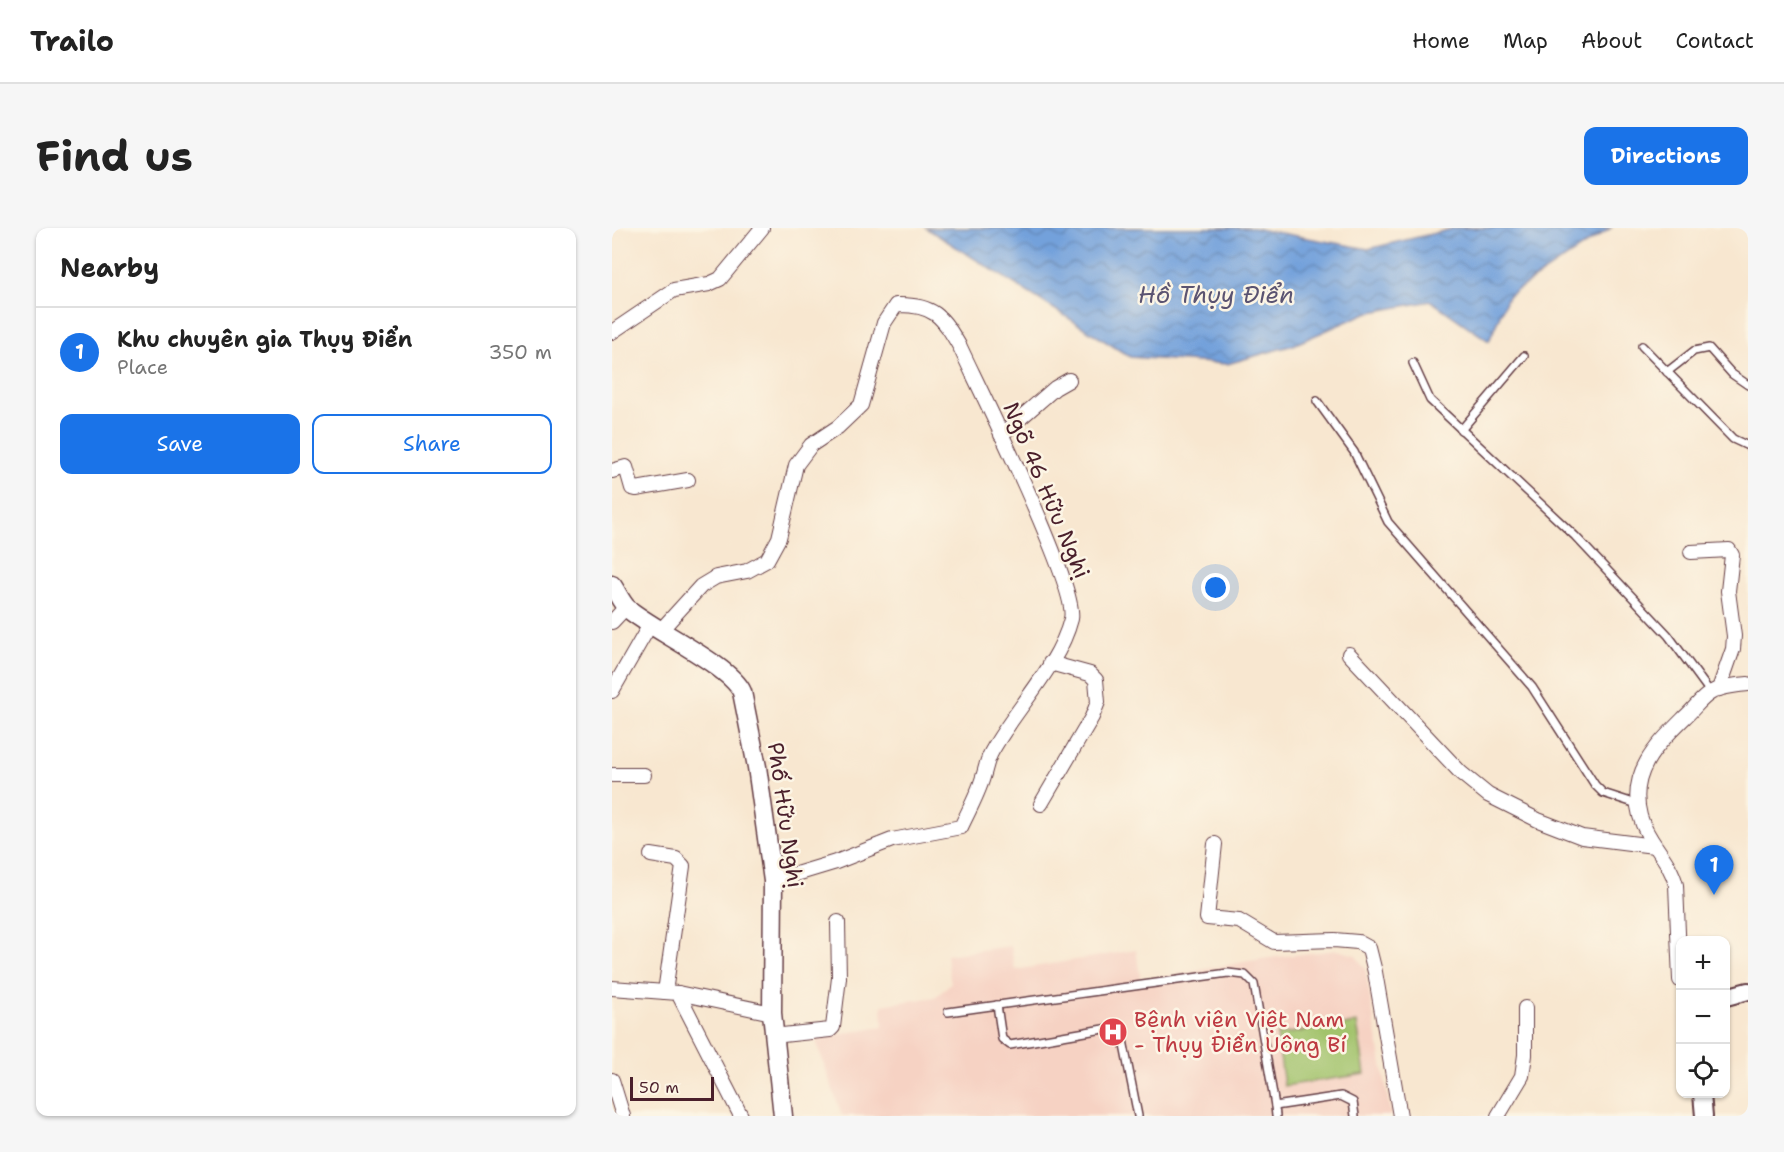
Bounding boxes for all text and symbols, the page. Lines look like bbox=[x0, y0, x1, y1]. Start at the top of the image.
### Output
text: Trailo bbox=[30, 22, 114, 60]
text: Home bbox=[1412, 27, 1470, 55]
text: Map bbox=[1503, 27, 1548, 55]
text: About bbox=[1581, 27, 1642, 55]
text: Contact bbox=[1675, 27, 1754, 55]
button: Directions bbox=[1584, 127, 1748, 185]
text: Find us bbox=[36, 128, 193, 184]
text: Nearby bbox=[60, 250, 159, 285]
water label: Hồ Thụy Điển bbox=[1138, 279, 1294, 311]
text: Khu chuyên gia Thụy Điển bbox=[117, 325, 412, 354]
text: 1 bbox=[75, 339, 84, 365]
text: 350 m bbox=[488, 339, 552, 365]
text: Place bbox=[117, 354, 168, 380]
street label: Ngõ 46 Hữu Nghị bbox=[996, 398, 1097, 583]
button: Save bbox=[60, 414, 300, 474]
button: Share bbox=[312, 414, 552, 474]
your location bbox=[1201, 573, 1230, 602]
street label: Phố Hữu Nghị bbox=[761, 740, 810, 890]
pin: 1 bbox=[1694, 846, 1734, 895]
map controls bbox=[1676, 936, 1730, 1098]
button: + bbox=[1676, 936, 1730, 990]
button: − bbox=[1676, 990, 1730, 1044]
place label: Bệnh viện Việt Nam - Thụy Điển Uông Bí bbox=[1134, 1005, 1347, 1059]
hospital icon: Bệnh viện Việt Nam - Thụy Điển Uông Bí bbox=[1097, 1016, 1129, 1048]
button: locate bbox=[1676, 1044, 1730, 1098]
scale bar bbox=[630, 1074, 714, 1102]
text: 50 m bbox=[639, 1077, 679, 1098]

